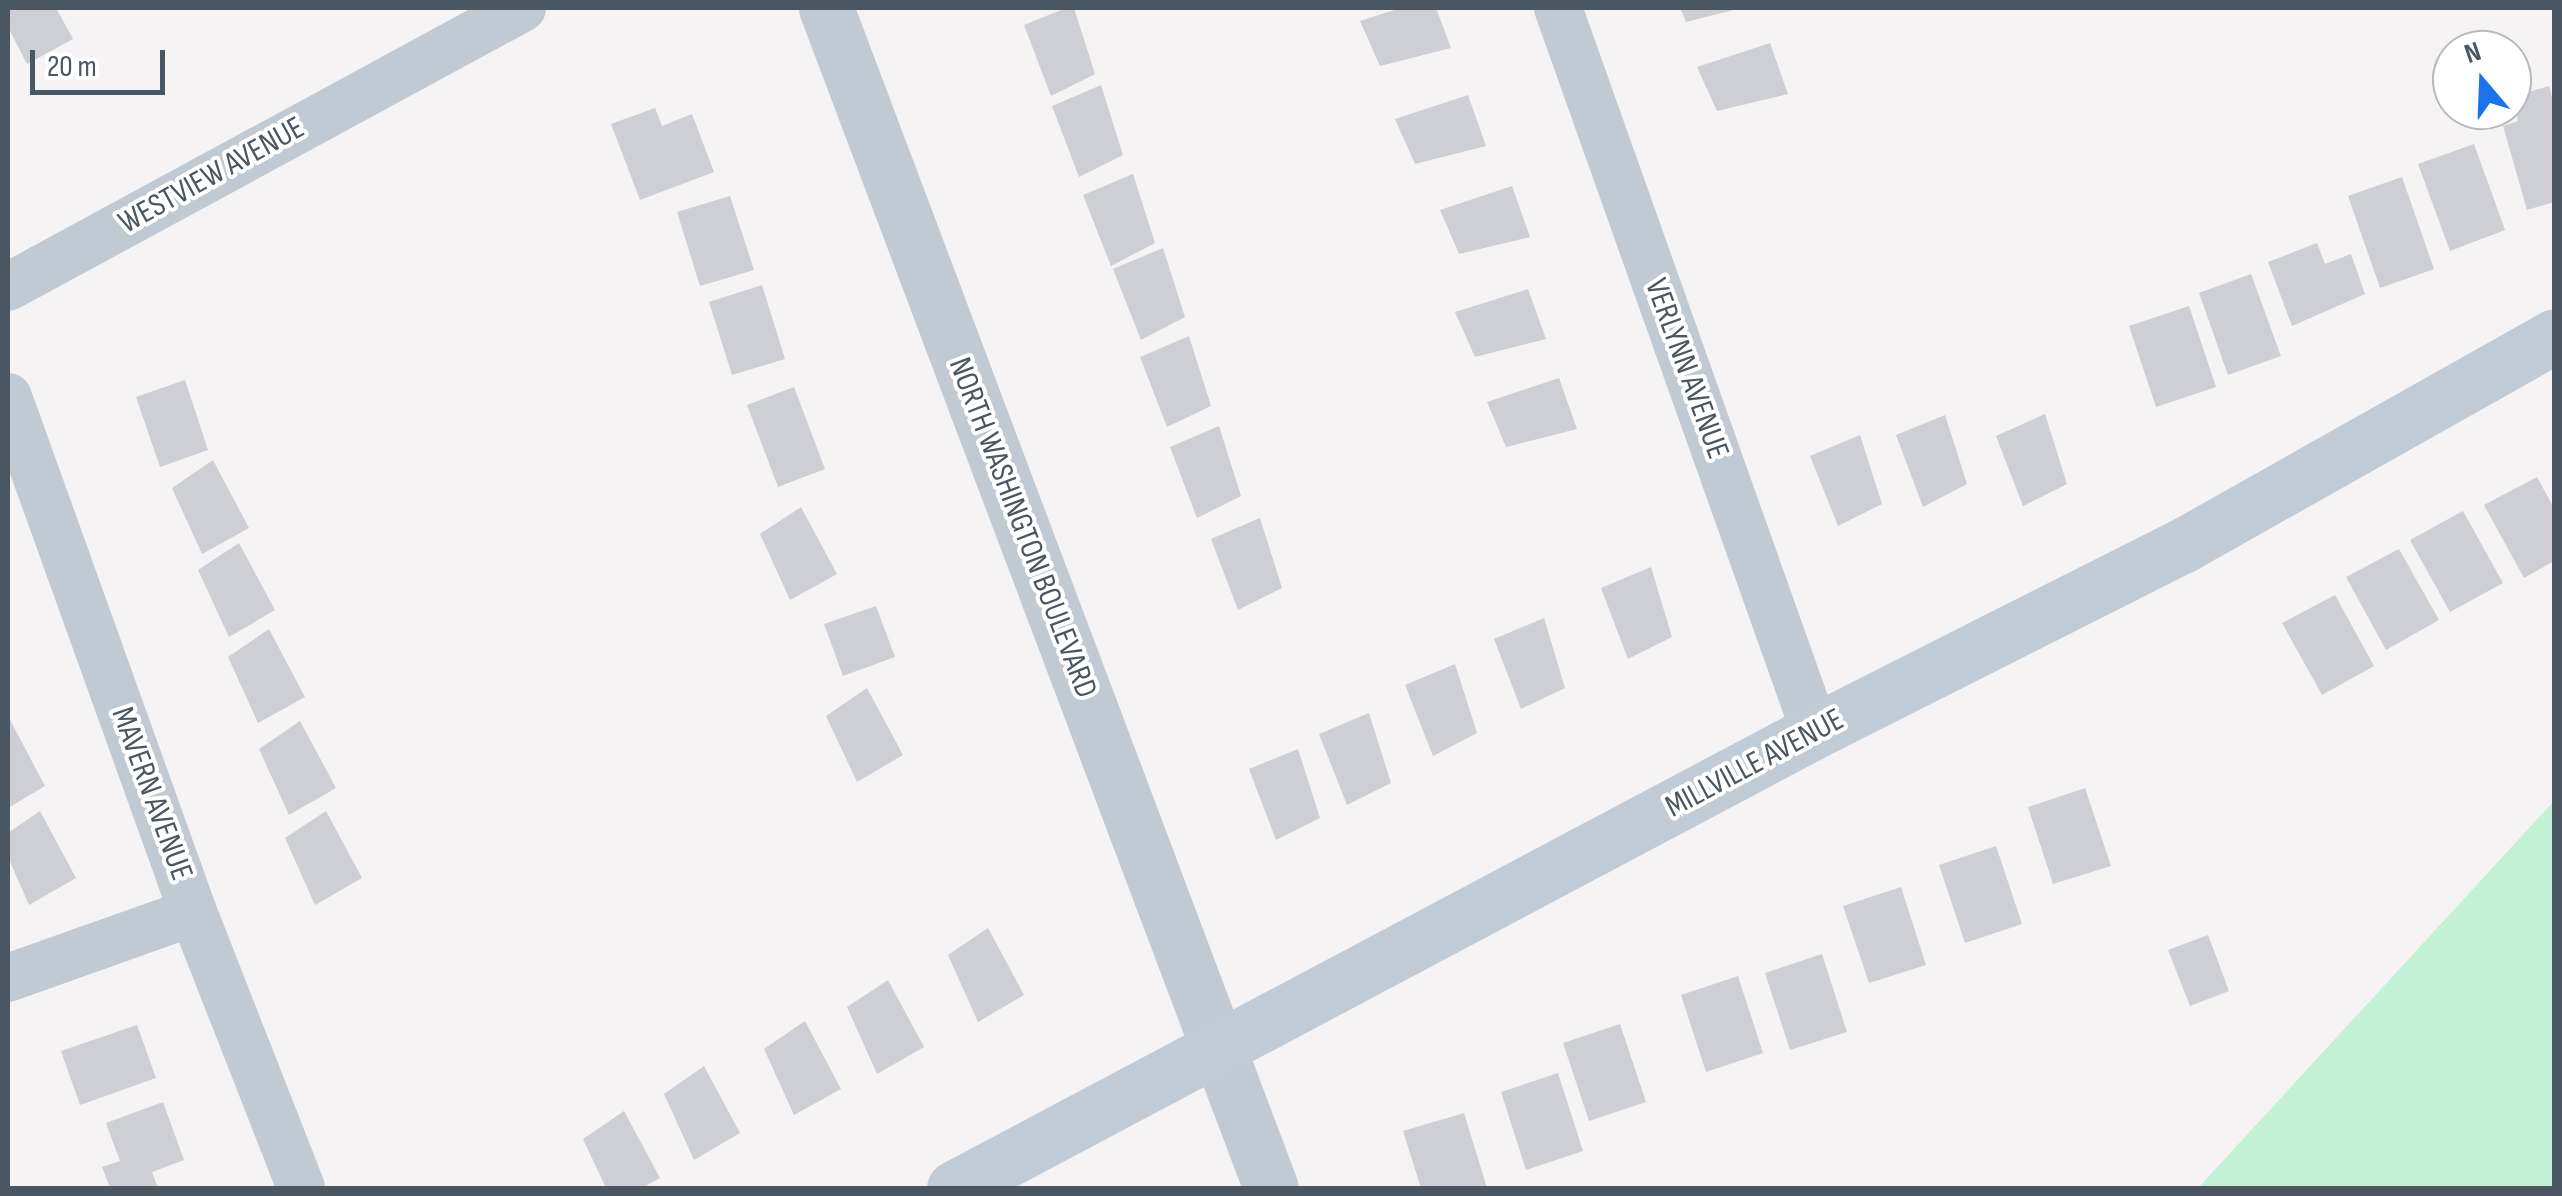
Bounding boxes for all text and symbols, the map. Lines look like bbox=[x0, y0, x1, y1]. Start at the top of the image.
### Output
scale bar bbox=[35, 30, 170, 92]
north arrow bbox=[2432, 30, 2532, 130]
text: N bbox=[2460, 35, 2485, 71]
text: 20 m bbox=[47, 49, 97, 85]
street label: WESTVIEW AVENUE bbox=[112, 109, 312, 243]
street label: VERLYNN AVENUE bbox=[1636, 274, 1736, 464]
street label: NORTH WASHINGTON BOULEVARD bbox=[939, 352, 1105, 704]
street label: MILLVILLE AVENUE bbox=[1659, 701, 1851, 827]
street label: MAVERN AVENUE bbox=[102, 702, 200, 886]

